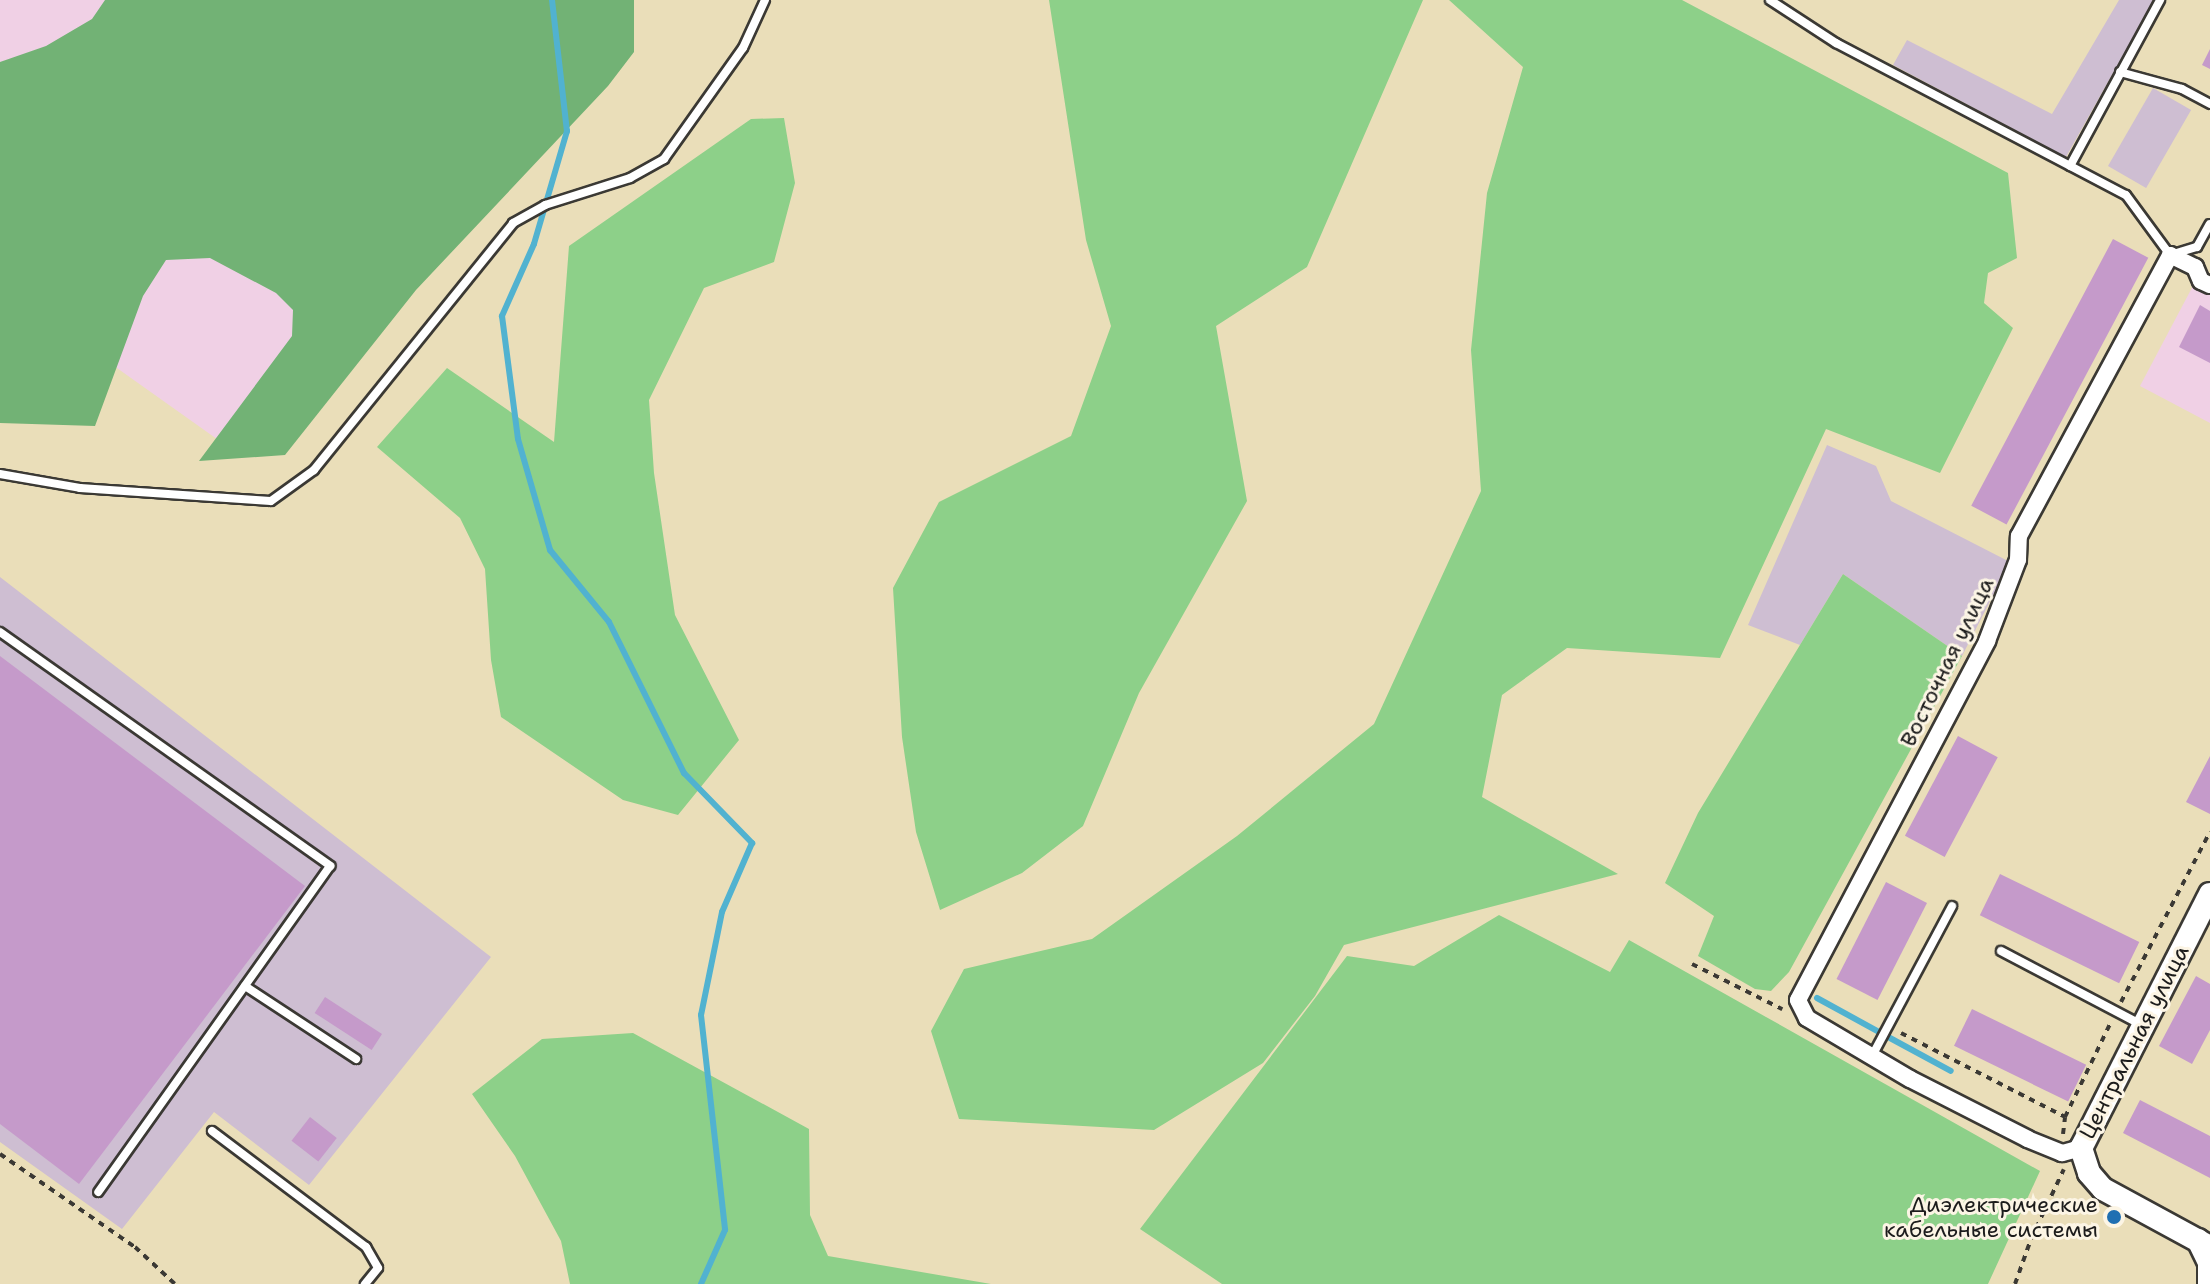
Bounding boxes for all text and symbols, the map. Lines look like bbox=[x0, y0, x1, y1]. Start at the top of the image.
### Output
street label: Восточная улица bbox=[1895, 573, 1999, 751]
street label: Центральная улица bbox=[2074, 941, 2194, 1143]
place label: Диэлектрические кабельные системы bbox=[1884, 1191, 2098, 1242]
marker: Диэлектрические кабельные системы bbox=[2105, 1208, 2123, 1226]

